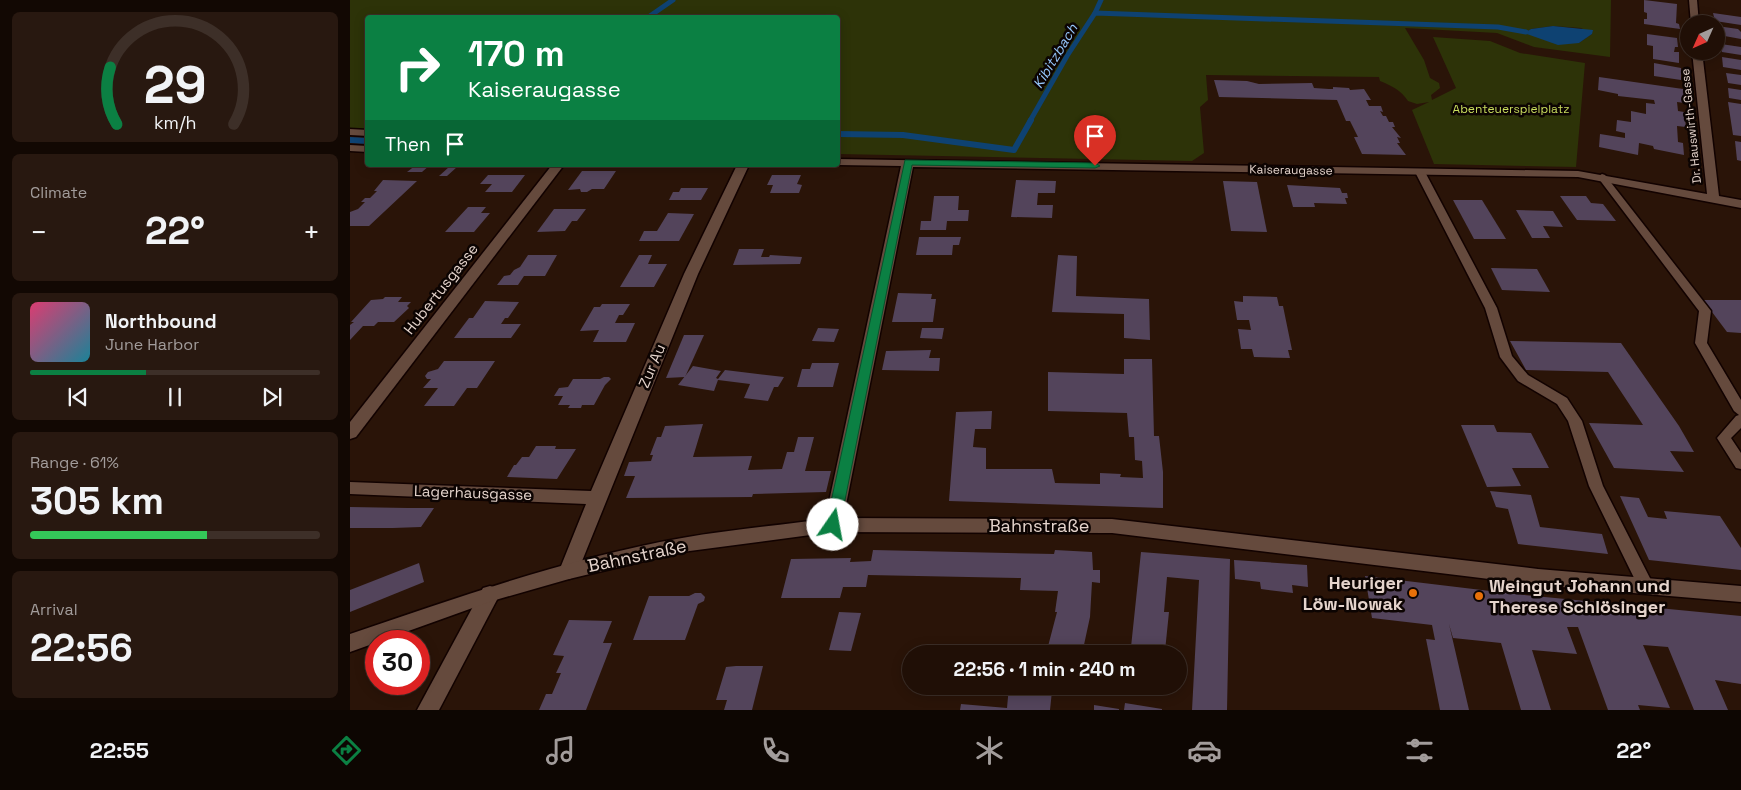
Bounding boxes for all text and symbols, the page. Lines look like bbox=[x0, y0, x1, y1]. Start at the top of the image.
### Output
north arrow bbox=[1680, 15, 1725, 60]
map controls bbox=[1680, 15, 1725, 60]
water label: Kibitzbach bbox=[1029, 20, 1081, 91]
text: 170 m bbox=[468, 32, 565, 76]
icon: right bbox=[385, 35, 450, 100]
text: 29 bbox=[144, 52, 206, 118]
street label: Dr. Hauswirth-Gasse bbox=[1677, 68, 1705, 184]
text: Kaiseraugasse bbox=[468, 75, 621, 103]
park label: Abenteuerspielplatz bbox=[1453, 101, 1569, 117]
text: km/h bbox=[154, 111, 196, 134]
pin bbox=[1074, 115, 1116, 166]
icon: arrive bbox=[1081, 122, 1109, 150]
icon: arrive bbox=[441, 130, 469, 158]
text: Then bbox=[385, 132, 431, 157]
street label: Kaiseraugasse bbox=[1249, 161, 1333, 179]
text: Climate bbox=[30, 182, 87, 203]
text: 22° bbox=[145, 207, 205, 255]
text: − bbox=[30, 214, 47, 250]
text: + bbox=[303, 214, 320, 250]
street label: Hubertusgasse bbox=[399, 239, 482, 338]
text: Northbound bbox=[105, 309, 217, 334]
text: June Harbor bbox=[105, 334, 199, 355]
street label: Zur Au bbox=[634, 341, 669, 391]
icon: previous bbox=[64, 383, 92, 411]
icon: pause bbox=[161, 383, 189, 411]
icon: next bbox=[258, 383, 286, 411]
text: Range · 61% bbox=[30, 452, 119, 473]
text: 305 km bbox=[30, 477, 164, 525]
street label: Lagerhausgasse bbox=[414, 481, 533, 504]
position arrow bbox=[806, 498, 858, 550]
street label: Bahnstraße bbox=[989, 514, 1089, 537]
street label: Bahnstraße bbox=[585, 534, 689, 577]
place label: Heuriger Löw-Nowak bbox=[1303, 571, 1403, 615]
place label: Weingut Johann und Therese Schlösinger bbox=[1489, 574, 1670, 618]
marker: Heuriger Löw-Nowak bbox=[1407, 587, 1419, 599]
marker: Weingut Johann und Therese Schlösinger bbox=[1473, 590, 1485, 602]
text: Arrival bbox=[30, 599, 78, 620]
text: 22:56 bbox=[30, 624, 133, 672]
speed limit sign: 30 bbox=[365, 630, 430, 695]
text: 22:56 · 1 min · 240 m bbox=[954, 657, 1135, 682]
icon: directions bbox=[329, 733, 364, 768]
icon: music bbox=[543, 733, 578, 768]
icon: phone bbox=[758, 733, 793, 768]
icon: climate bbox=[972, 733, 1007, 768]
icon: car bbox=[1187, 733, 1222, 768]
icon: filters bbox=[1402, 733, 1437, 768]
text: 22:55 bbox=[90, 736, 149, 764]
text: 22° bbox=[1616, 736, 1651, 764]

